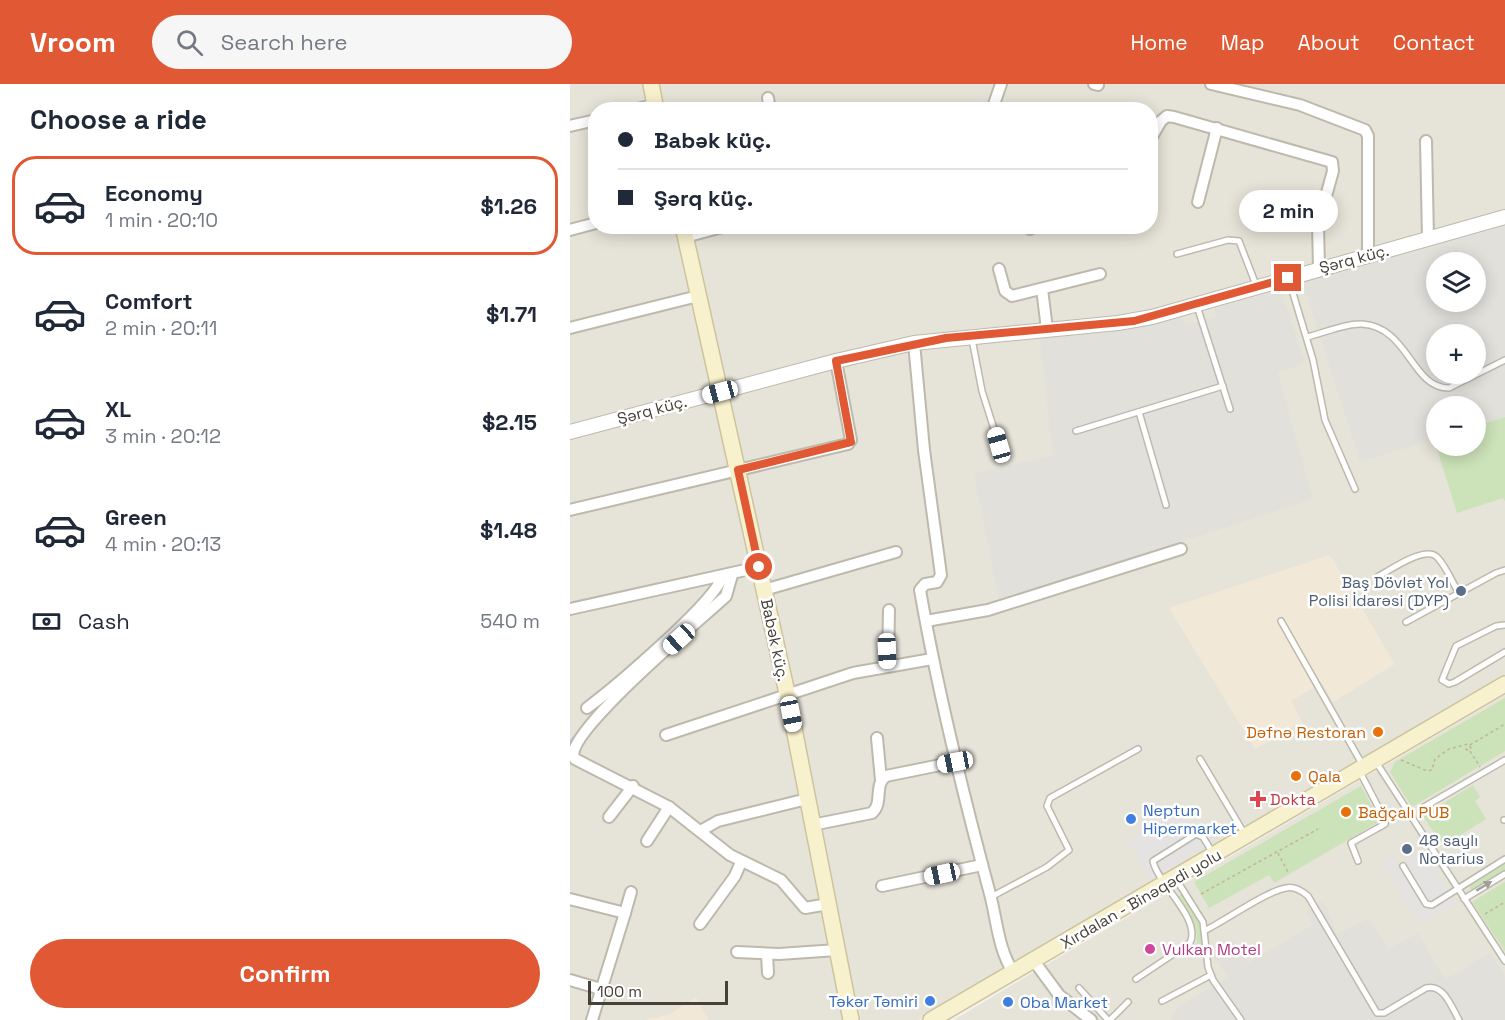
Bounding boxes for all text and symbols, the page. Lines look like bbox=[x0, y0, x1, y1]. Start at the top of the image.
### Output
search box bbox=[152, 15, 572, 69]
text: Vroom bbox=[30, 24, 116, 60]
icon: search bbox=[173, 26, 206, 59]
text: Search here bbox=[221, 28, 348, 56]
text: Home bbox=[1130, 29, 1188, 56]
text: Map bbox=[1221, 29, 1265, 56]
text: About bbox=[1298, 29, 1360, 56]
text: Contact bbox=[1393, 29, 1475, 56]
text: Choose a ride bbox=[30, 102, 207, 137]
text: Babək küç. bbox=[654, 126, 771, 154]
icon: car bbox=[33, 179, 87, 233]
text: Economy bbox=[105, 179, 203, 207]
text: Şərq küç. bbox=[654, 184, 753, 212]
callout: 2 min bbox=[1238, 191, 1338, 233]
text: $1.26 bbox=[481, 192, 537, 220]
text: 2 min bbox=[1263, 198, 1314, 224]
text: 1 min · 20:10 bbox=[105, 207, 218, 233]
street label: Şərq küç. bbox=[1317, 240, 1391, 278]
map controls bbox=[1426, 252, 1486, 456]
button: layers bbox=[1426, 252, 1486, 312]
route end bbox=[1274, 264, 1301, 291]
icon: car bbox=[33, 287, 87, 341]
text: Comfort bbox=[105, 287, 193, 315]
text: $1.71 bbox=[486, 300, 537, 328]
text: 2 min · 20:11 bbox=[105, 315, 217, 341]
button: + bbox=[1426, 324, 1486, 384]
car bbox=[700, 379, 740, 405]
street label: Şərq küç. bbox=[615, 391, 689, 429]
icon: car bbox=[33, 395, 87, 449]
text: XL bbox=[105, 395, 131, 423]
button: − bbox=[1426, 396, 1486, 456]
text: $2.15 bbox=[482, 408, 537, 436]
text: 3 min · 20:12 bbox=[105, 423, 221, 449]
car bbox=[985, 425, 1013, 465]
icon: car bbox=[33, 503, 87, 557]
text: Green bbox=[105, 503, 167, 531]
text: $1.48 bbox=[480, 516, 537, 544]
text: 4 min · 20:13 bbox=[105, 531, 221, 557]
route start bbox=[745, 553, 772, 580]
place label: Baş Dövlət Yol Polisi İdarəsi (DYP) bbox=[1309, 572, 1449, 611]
marker: Baş Dövlət Yol Polisi İdarəsi (DYP) bbox=[1454, 584, 1468, 598]
street label: Babək küç. bbox=[756, 597, 794, 683]
icon: cash bbox=[30, 605, 63, 638]
text: Cash bbox=[78, 607, 130, 635]
text: 540 m bbox=[480, 608, 540, 634]
car bbox=[660, 620, 698, 658]
car bbox=[877, 633, 897, 669]
car bbox=[779, 695, 803, 733]
place label: Dəfnə Restoran bbox=[1246, 722, 1366, 743]
marker: Dəfnə Restoran bbox=[1371, 725, 1385, 739]
car bbox=[936, 750, 974, 774]
place label: Qala bbox=[1308, 766, 1341, 787]
marker: Qala bbox=[1289, 769, 1303, 783]
place label: Dokta bbox=[1270, 789, 1316, 810]
marker: Dokta bbox=[1251, 792, 1265, 806]
place label: Neptun Hipermarket bbox=[1143, 800, 1237, 839]
place label: Bağçalı PUB bbox=[1358, 802, 1449, 823]
marker: Bağçalı PUB bbox=[1339, 805, 1353, 819]
marker: Neptun Hipermarket bbox=[1124, 812, 1138, 826]
place label: 48 saylı Notarius bbox=[1419, 830, 1484, 869]
marker: 48 saylı Notarius bbox=[1400, 842, 1414, 856]
street label: Xırdalan - Binəqədi yolu bbox=[1057, 844, 1225, 954]
car bbox=[923, 861, 961, 887]
one-way arrow bbox=[1476, 881, 1492, 892]
button: Confirm bbox=[30, 939, 540, 1008]
place label: Vulkan Motel bbox=[1162, 939, 1261, 960]
marker: Vulkan Motel bbox=[1143, 942, 1157, 956]
scale bar bbox=[588, 978, 728, 1006]
text: 100 m bbox=[597, 981, 642, 1002]
place label: Təkər Təmiri bbox=[828, 991, 918, 1012]
place label: Oba Market bbox=[1020, 992, 1108, 1013]
marker: Təkər Təmiri bbox=[923, 994, 937, 1008]
marker: Oba Market bbox=[1001, 995, 1015, 1009]

